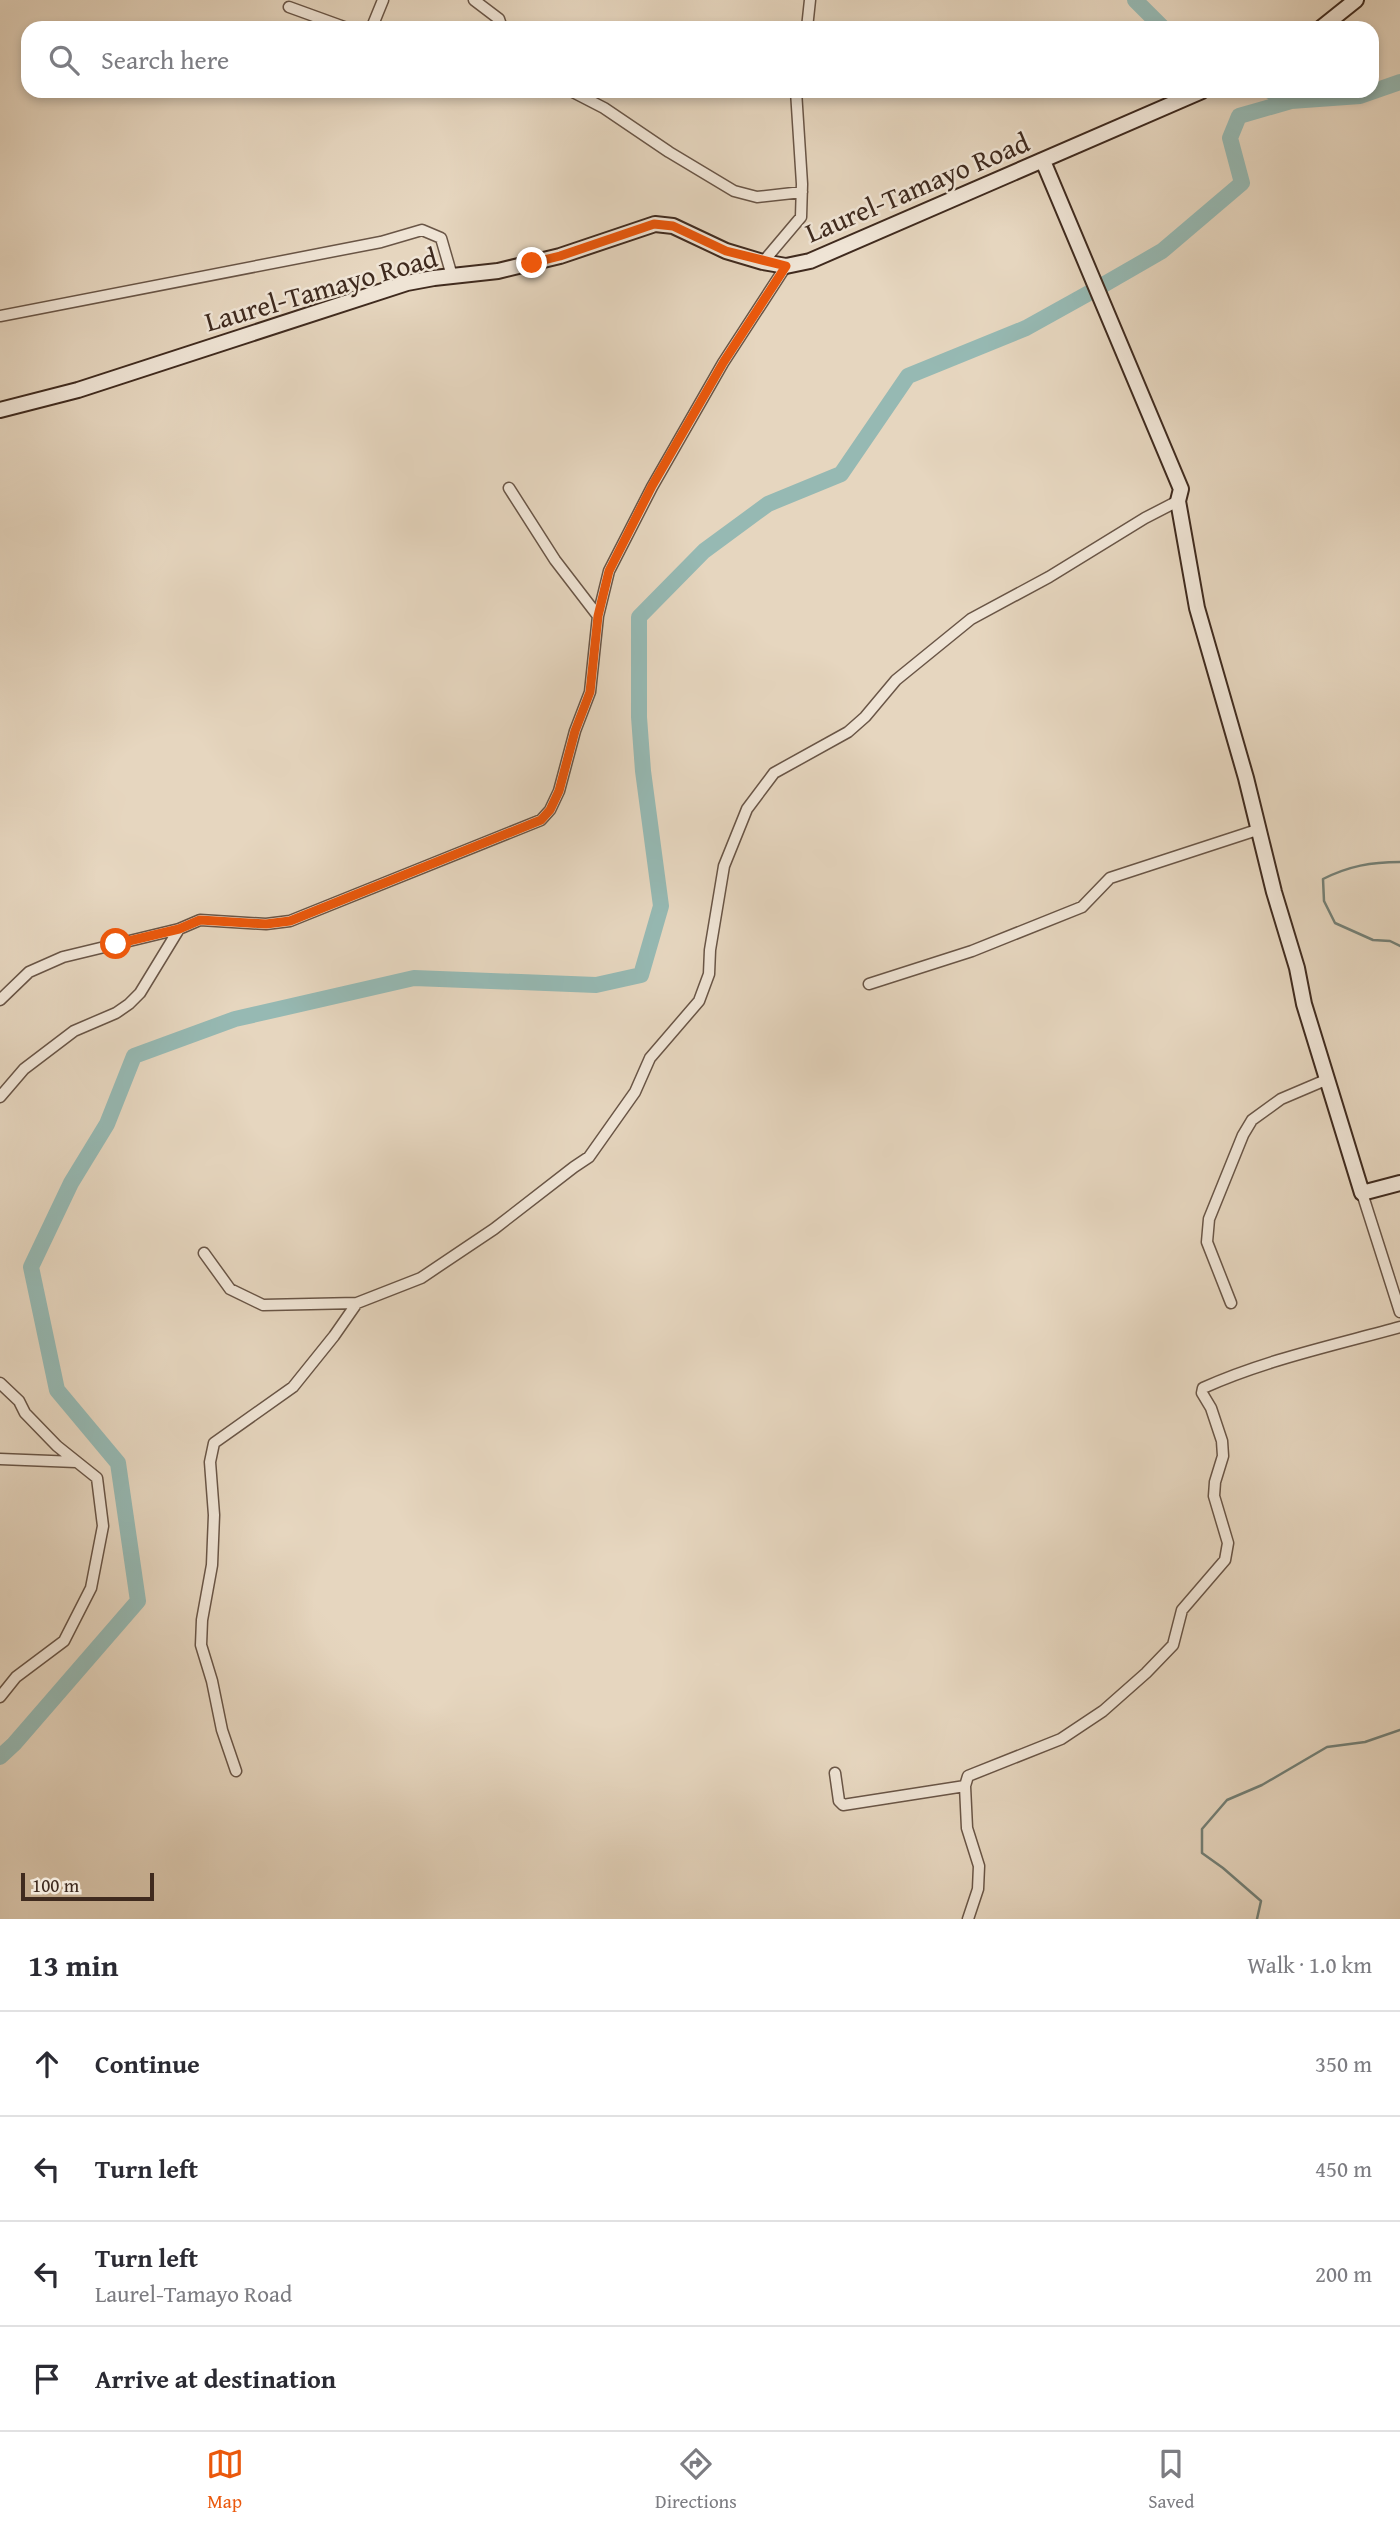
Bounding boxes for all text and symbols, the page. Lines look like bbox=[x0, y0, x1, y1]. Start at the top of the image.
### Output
search box bbox=[21, 21, 1379, 98]
text: Search here bbox=[101, 40, 229, 79]
icon: search bbox=[45, 41, 83, 79]
street label: Laurel-Tamayo Road bbox=[798, 121, 1035, 252]
street label: Laurel-Tamayo Road bbox=[200, 236, 442, 341]
route end bbox=[516, 247, 547, 278]
route start bbox=[100, 928, 131, 959]
scale bar bbox=[21, 1870, 154, 1902]
text: 100 m bbox=[32, 1871, 79, 1899]
text: 13 min bbox=[28, 1943, 118, 1987]
text: Walk · 1.0 km bbox=[1247, 1948, 1372, 1981]
text: Continue bbox=[95, 2044, 200, 2083]
icon: ahead bbox=[28, 2045, 66, 2083]
text: 350 m bbox=[1315, 2047, 1372, 2080]
text: Turn left bbox=[95, 2149, 198, 2188]
icon: left bbox=[28, 2150, 66, 2188]
text: 450 m bbox=[1315, 2152, 1372, 2185]
text: Turn left bbox=[95, 2238, 198, 2277]
icon: left bbox=[28, 2255, 66, 2293]
text: 200 m bbox=[1315, 2257, 1372, 2290]
text: Laurel-Tamayo Road bbox=[95, 2277, 292, 2310]
text: Arrive at destination bbox=[95, 2359, 336, 2398]
icon: arrive bbox=[28, 2360, 66, 2398]
tab: Map bbox=[206, 2445, 244, 2515]
tab: Directions bbox=[655, 2445, 737, 2515]
tab: Saved bbox=[1148, 2445, 1194, 2515]

